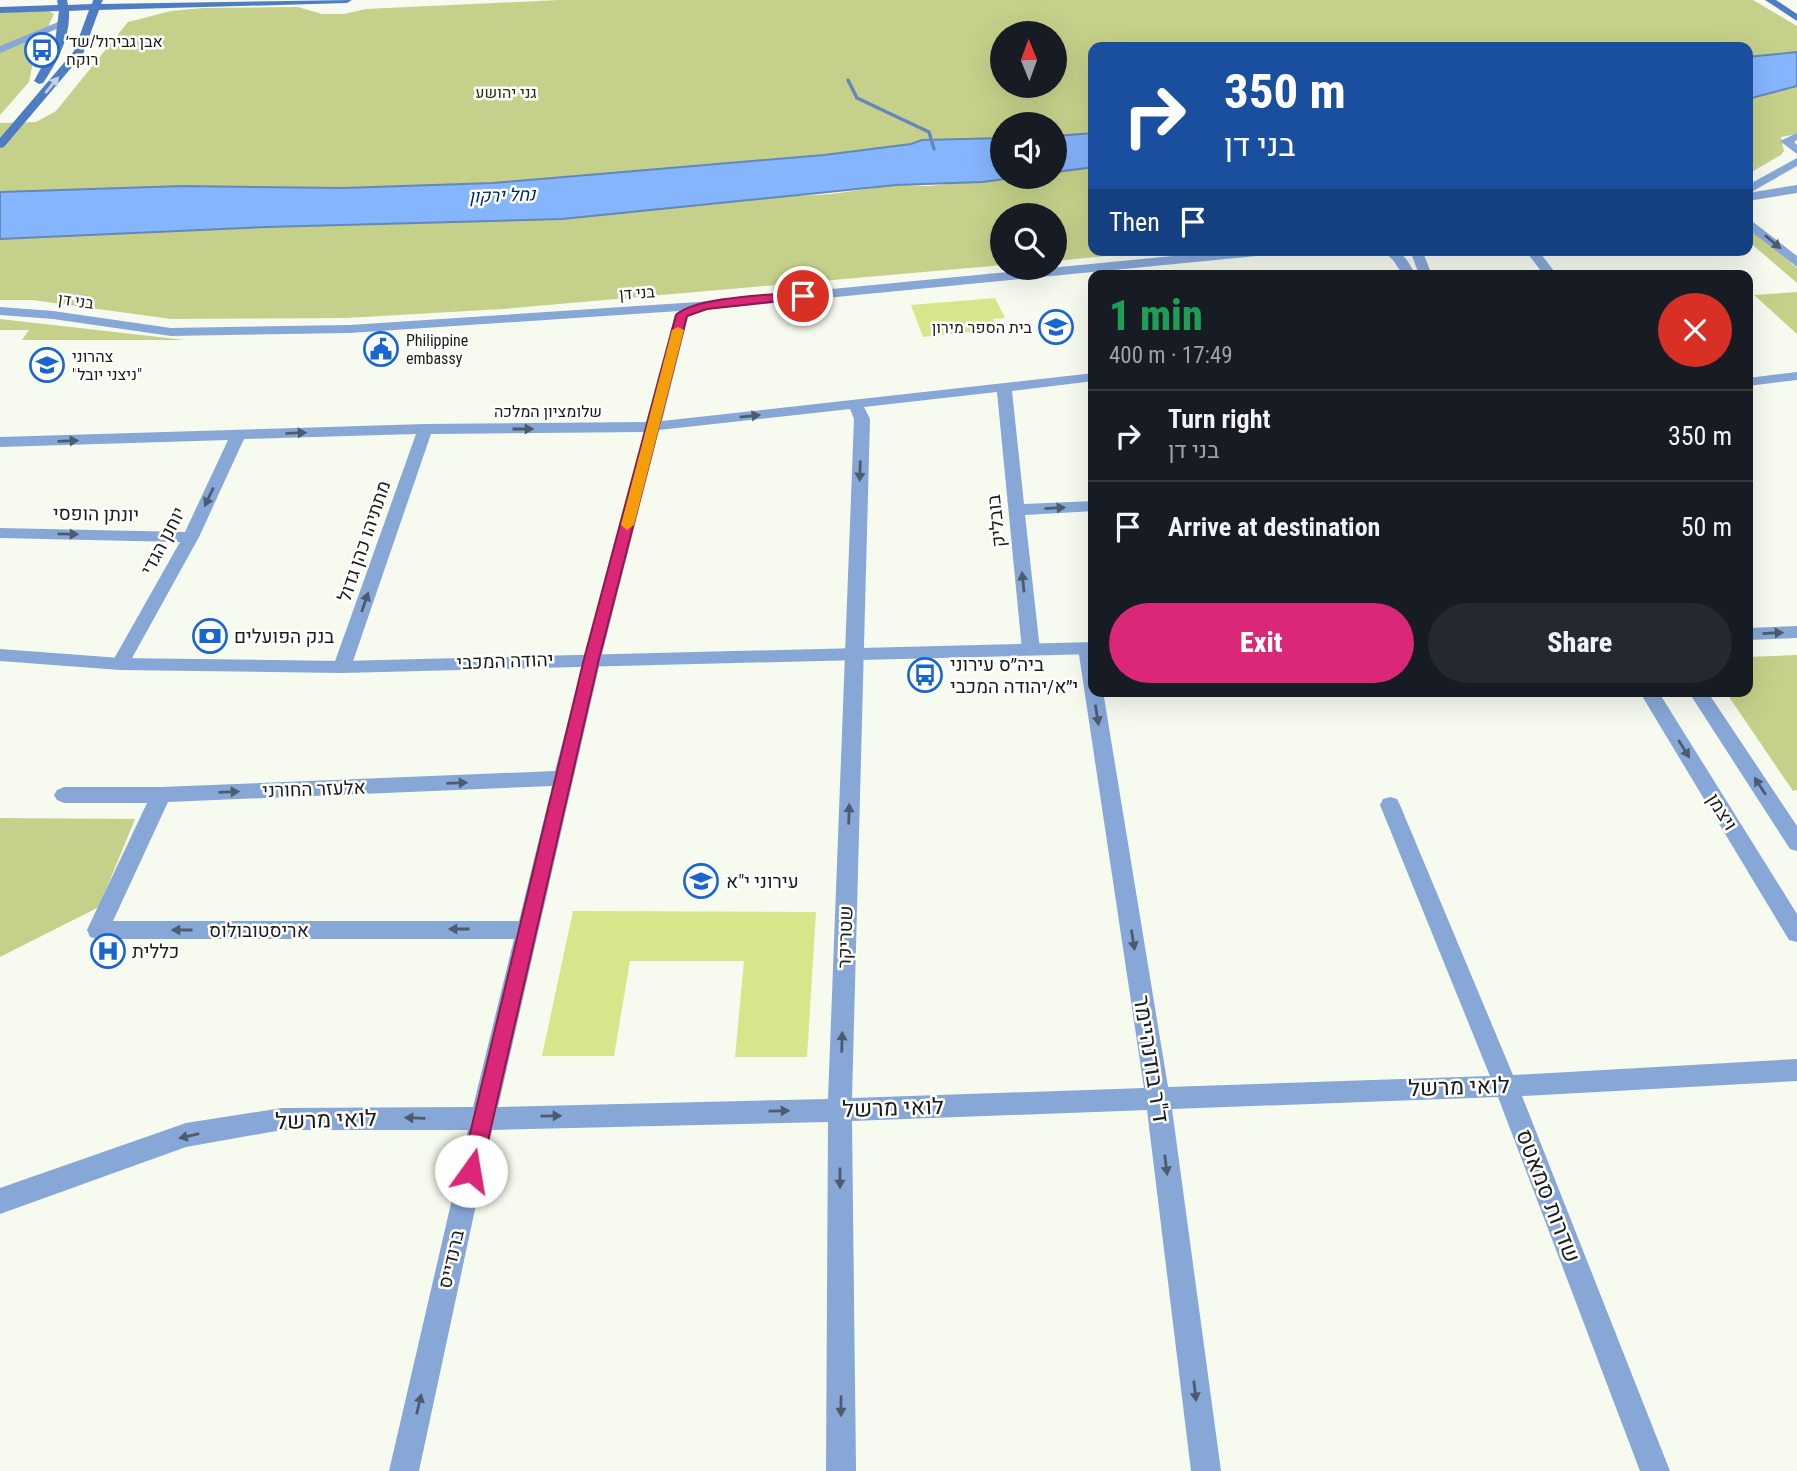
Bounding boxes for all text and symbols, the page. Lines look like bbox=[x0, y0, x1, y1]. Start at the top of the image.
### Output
north arrow bbox=[990, 21, 1068, 98]
map controls bbox=[990, 21, 1067, 280]
bus stop icon: אבן גבירול/שד׳ רוקח bbox=[23, 31, 61, 69]
place label: אבן גבירול/שד׳ רוקח bbox=[66, 32, 163, 69]
text: 350 m bbox=[1224, 63, 1346, 120]
icon: right bbox=[1109, 70, 1200, 161]
one-way arrow bbox=[44, 76, 59, 94]
park label: גני יהושע bbox=[475, 83, 537, 102]
button: sound bbox=[990, 112, 1067, 189]
text: בני דן bbox=[1224, 126, 1295, 164]
water label: נחל ירקון bbox=[468, 183, 537, 207]
button: search bbox=[990, 203, 1067, 280]
icon: arrive bbox=[1174, 203, 1212, 241]
text: Then bbox=[1109, 207, 1160, 237]
one-way arrow bbox=[1764, 234, 1781, 249]
pin bbox=[773, 266, 833, 326]
icon: arrive bbox=[784, 277, 822, 315]
street label: בני דן bbox=[619, 282, 656, 304]
street label: בני דן bbox=[57, 289, 96, 313]
text: 1 min bbox=[1109, 291, 1203, 340]
button: close bbox=[1658, 293, 1732, 367]
school or university icon: בית הספר מירון bbox=[1037, 308, 1075, 346]
place label: בית הספר מירון bbox=[932, 318, 1033, 337]
public building icon: Philippine embassy bbox=[362, 330, 400, 368]
place label: Philippine embassy bbox=[406, 331, 468, 368]
text: 400 m · 17:49 bbox=[1109, 342, 1233, 369]
school or university icon: צהרוני "ניצני יובל" bbox=[28, 346, 66, 384]
place label: צהרוני "ניצני יובל" bbox=[72, 347, 142, 384]
street label: שלומציון המלכה bbox=[494, 402, 602, 421]
text: Turn right bbox=[1168, 404, 1270, 434]
one-way arrow bbox=[739, 410, 761, 421]
icon: right bbox=[1109, 417, 1147, 455]
text: 350 m bbox=[1668, 421, 1732, 451]
one-way arrow bbox=[512, 423, 534, 434]
one-way arrow bbox=[285, 428, 307, 439]
one-way arrow bbox=[57, 436, 79, 447]
text: בני דן bbox=[1168, 437, 1219, 464]
one-way arrow bbox=[854, 460, 865, 482]
street label: מתתיהו כהן גדול bbox=[333, 477, 395, 605]
one-way arrow bbox=[203, 487, 215, 507]
street label: בובליק bbox=[982, 493, 1010, 549]
street label: יונתן הופסי bbox=[53, 502, 139, 526]
one-way arrow bbox=[1044, 502, 1066, 513]
street label: יוחנן הגדי bbox=[136, 503, 190, 579]
icon: arrive bbox=[1109, 508, 1147, 546]
text: Arrive at destination bbox=[1168, 512, 1380, 542]
text: 50 m bbox=[1681, 512, 1732, 542]
one-way arrow bbox=[57, 529, 79, 540]
one-way arrow bbox=[1018, 571, 1029, 593]
one-way arrow bbox=[360, 592, 371, 613]
button: Exit bbox=[1109, 603, 1414, 683]
button: Share bbox=[1428, 603, 1732, 683]
bank icon: בנק הפועלים bbox=[191, 617, 229, 655]
place label: בנק הפועלים bbox=[234, 625, 334, 648]
one-way arrow bbox=[1762, 627, 1784, 638]
street label: יהודה המכבי bbox=[456, 648, 554, 674]
place label: ביה״ס עירוני י״א/יהודה המכבי bbox=[950, 653, 1078, 698]
bus stop icon: ביה״ס עירוני י״א/יהודה המכבי bbox=[906, 656, 944, 694]
one-way arrow bbox=[1092, 704, 1103, 726]
one-way arrow bbox=[1677, 740, 1690, 759]
street label: אלעזר החורני bbox=[262, 776, 366, 802]
one-way arrow bbox=[1753, 776, 1766, 796]
one-way arrow bbox=[446, 777, 468, 788]
one-way arrow bbox=[219, 787, 241, 798]
street label: ויצמן bbox=[1702, 789, 1742, 835]
one-way arrow bbox=[843, 803, 855, 825]
school or university icon: עירוני י"א bbox=[682, 862, 720, 900]
place label: עירוני י"א bbox=[726, 870, 799, 893]
street label: שטריקר bbox=[832, 905, 858, 969]
street label: אריסטובולוס bbox=[209, 919, 309, 942]
one-way arrow bbox=[448, 923, 470, 935]
one-way arrow bbox=[171, 924, 193, 936]
one-way arrow bbox=[1128, 929, 1139, 951]
hospital icon: כללית bbox=[89, 932, 127, 970]
place label: כללית bbox=[132, 940, 179, 963]
street label: ד"ר בודנהיימר bbox=[1128, 993, 1174, 1125]
one-way arrow bbox=[837, 1031, 848, 1053]
street label: לואי מרשל bbox=[1408, 1072, 1510, 1102]
street label: לואי מרשל bbox=[842, 1093, 944, 1123]
street label: לואי מרשל bbox=[275, 1105, 377, 1135]
one-way arrow bbox=[768, 1105, 790, 1117]
one-way arrow bbox=[541, 1110, 563, 1121]
one-way arrow bbox=[404, 1112, 426, 1123]
street label: שדרות סמאטס bbox=[1510, 1125, 1586, 1267]
one-way arrow bbox=[178, 1130, 200, 1141]
position arrow bbox=[434, 1134, 508, 1208]
one-way arrow bbox=[1161, 1154, 1172, 1176]
one-way arrow bbox=[834, 1168, 846, 1190]
street label: ברנדייס bbox=[433, 1227, 469, 1291]
one-way arrow bbox=[1190, 1380, 1201, 1402]
one-way arrow bbox=[414, 1393, 425, 1415]
one-way arrow bbox=[835, 1395, 847, 1417]

